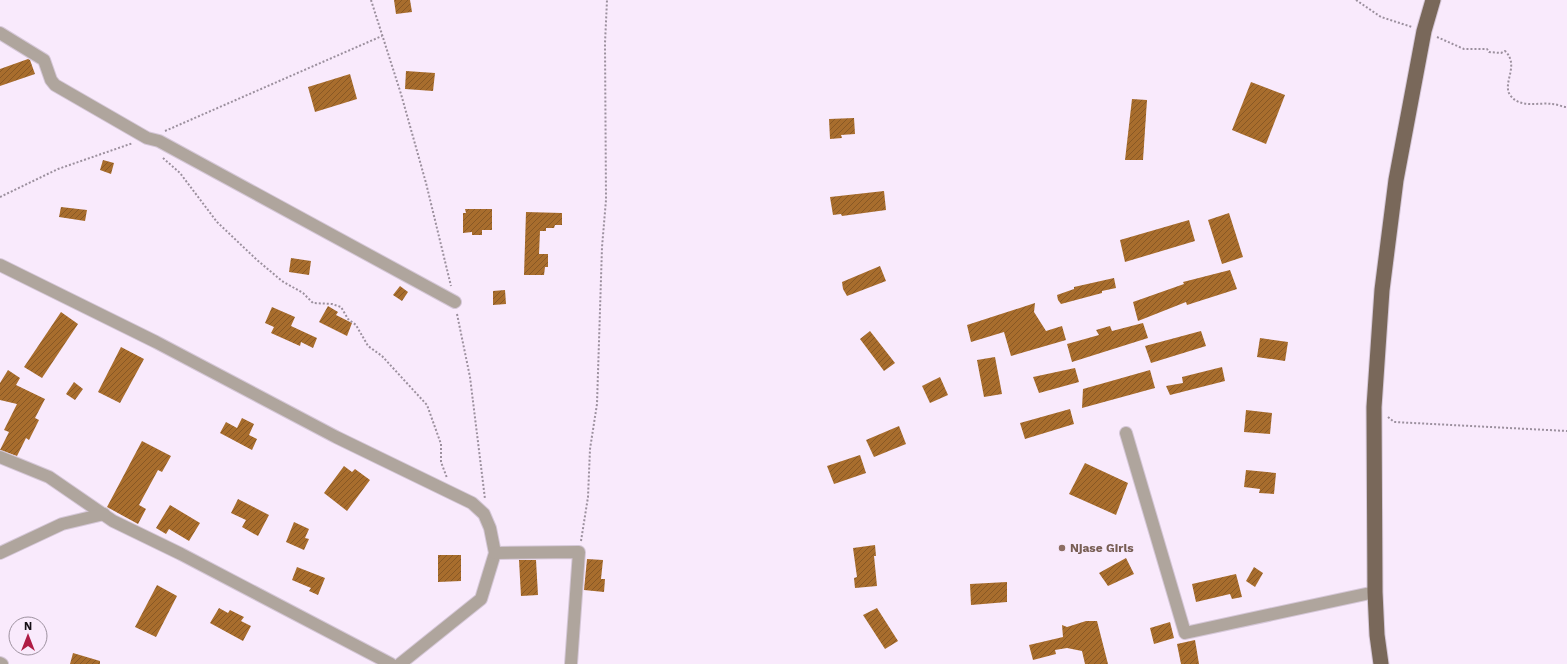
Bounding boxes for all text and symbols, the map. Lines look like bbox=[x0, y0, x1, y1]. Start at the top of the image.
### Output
place label: Njase Girls bbox=[1070, 541, 1134, 555]
marker: Njase Girls bbox=[1057, 543, 1067, 553]
north arrow bbox=[8, 616, 48, 656]
text: N bbox=[24, 620, 32, 633]

